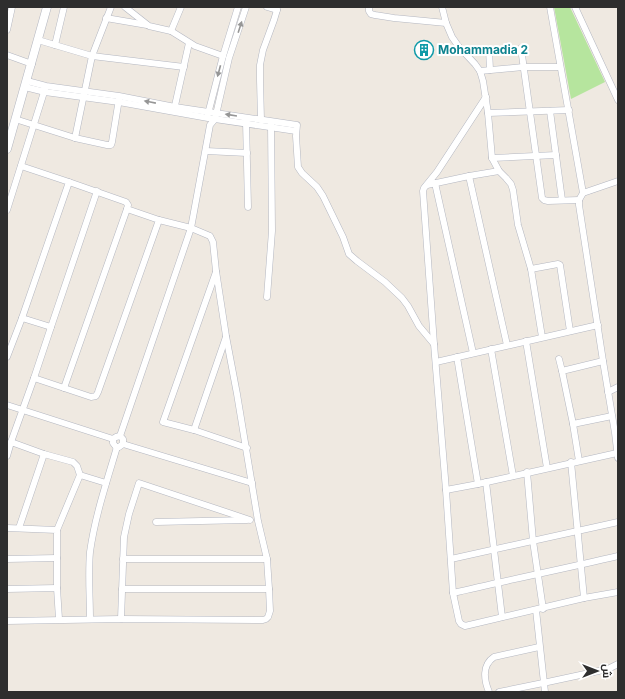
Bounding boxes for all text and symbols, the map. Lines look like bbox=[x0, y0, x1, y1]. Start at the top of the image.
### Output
one-way arrow bbox=[237, 21, 243, 33]
building icon: Mohammadia 2 bbox=[413, 39, 435, 61]
place label: Mohammadia 2 bbox=[438, 42, 528, 57]
one-way arrow bbox=[216, 65, 222, 77]
one-way arrow bbox=[144, 99, 156, 105]
one-way arrow bbox=[225, 112, 237, 118]
north arrow bbox=[577, 651, 617, 691]
text: ش bbox=[600, 664, 614, 678]

